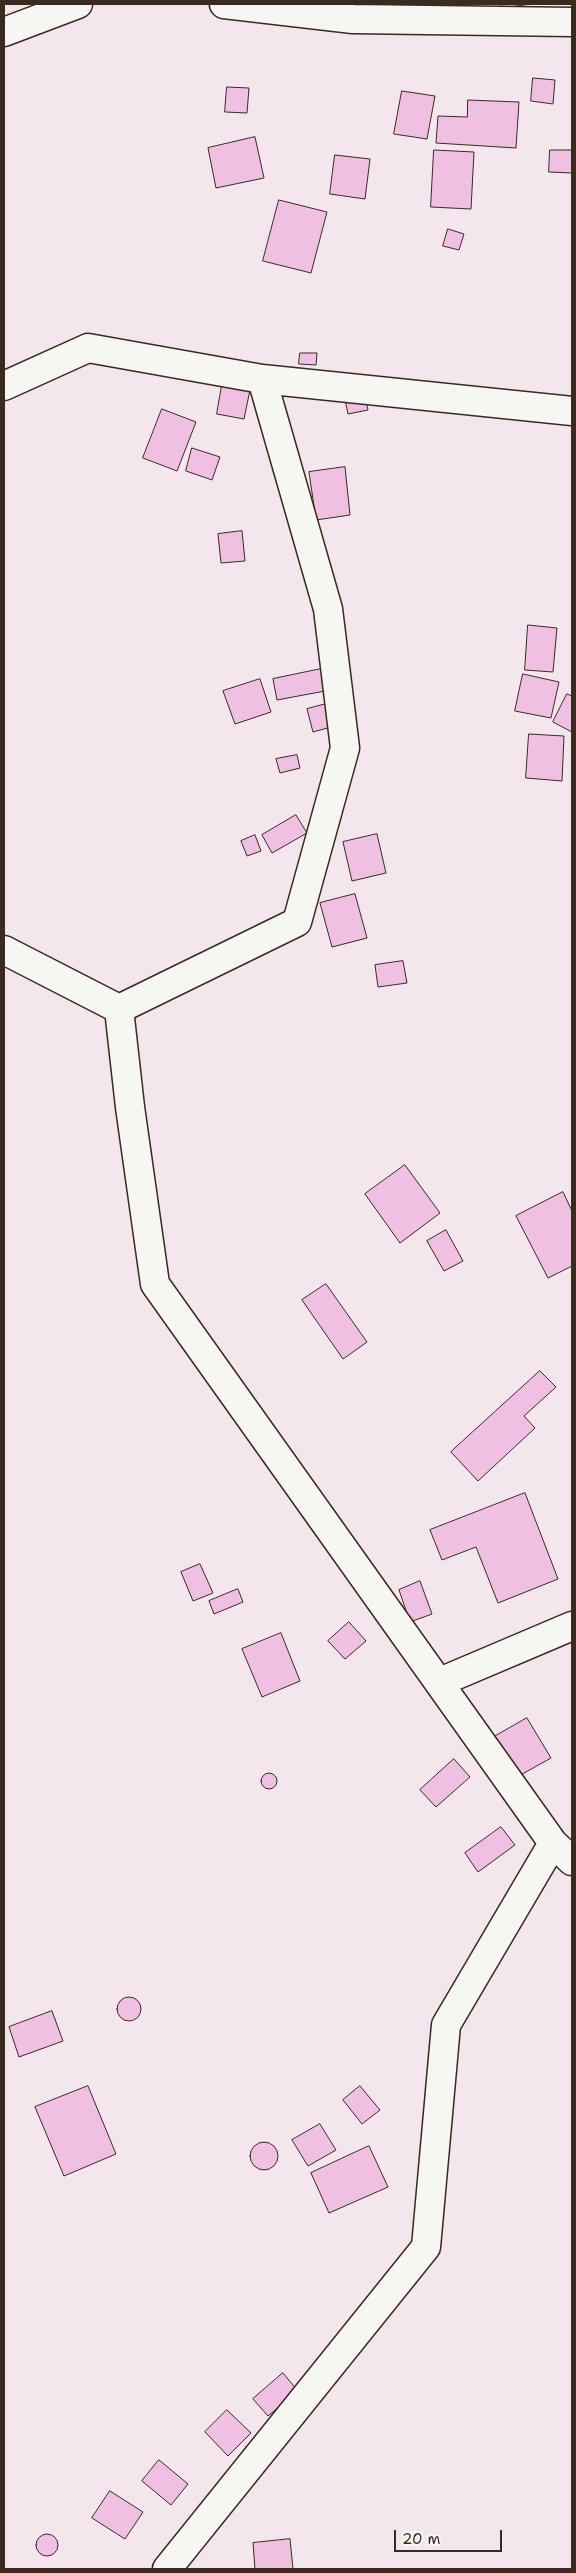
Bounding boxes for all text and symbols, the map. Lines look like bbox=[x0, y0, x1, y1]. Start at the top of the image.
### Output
scale bar bbox=[396, 2520, 504, 2552]
text: 20 m bbox=[402, 2529, 441, 2549]

